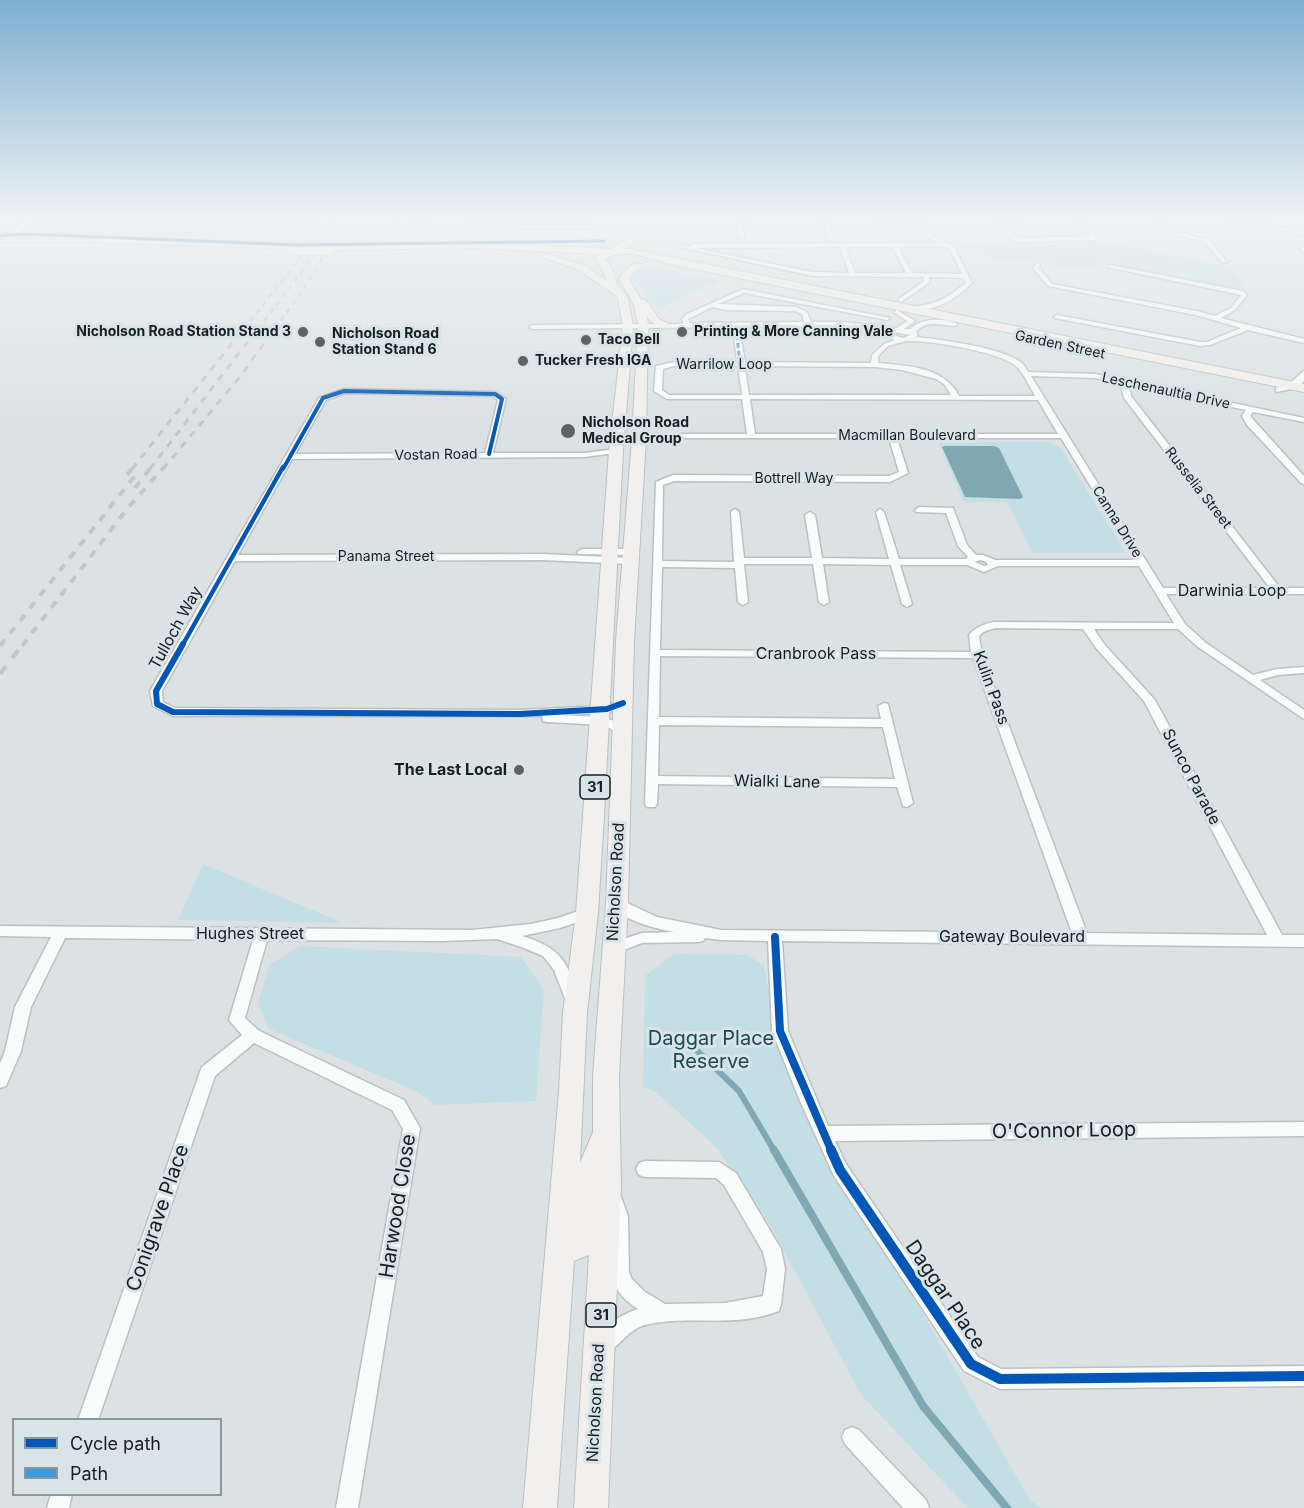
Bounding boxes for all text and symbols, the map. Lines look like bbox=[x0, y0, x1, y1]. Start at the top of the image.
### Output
place label: Nicholson Road Station Stand 3 bbox=[76, 324, 291, 340]
place label: Printing & More Canning Vale bbox=[694, 324, 893, 340]
marker: Nicholson Road Station Stand 3 bbox=[296, 325, 310, 339]
marker: Printing & More Canning Vale bbox=[675, 325, 689, 339]
place label: Nicholson Road Station Stand 6 bbox=[332, 326, 439, 358]
street label: Garden Street bbox=[1013, 327, 1107, 363]
place label: Taco Bell bbox=[598, 332, 660, 348]
marker: Taco Bell bbox=[579, 333, 593, 347]
marker: Nicholson Road Station Stand 6 bbox=[313, 335, 327, 349]
place label: Tucker Fresh IGA bbox=[535, 353, 651, 369]
marker: Tucker Fresh IGA bbox=[516, 354, 530, 368]
street label: Warrilow Loop bbox=[676, 357, 772, 373]
street label: Leschenaultia Drive bbox=[1100, 369, 1232, 413]
place label: Nicholson Road Medical Group bbox=[582, 415, 689, 448]
marker: Nicholson Road Medical Group bbox=[559, 422, 577, 440]
street label: Macmillan Boulevard bbox=[838, 428, 976, 444]
street label: Russelia Street bbox=[1161, 444, 1235, 532]
street label: Vostan Road bbox=[394, 446, 478, 464]
street label: Bottrell Way bbox=[755, 471, 833, 487]
street label: Canna Drive bbox=[1088, 483, 1146, 561]
street label: Panama Street bbox=[338, 549, 434, 565]
street label: Darwinia Loop bbox=[1178, 581, 1286, 601]
street label: Tulloch Way bbox=[145, 583, 207, 673]
street label: Cranbrook Pass bbox=[756, 644, 876, 664]
street label: Kulin Pass bbox=[969, 648, 1013, 728]
street label: Sunco Parade bbox=[1158, 726, 1224, 828]
place label: The Last Local bbox=[394, 760, 507, 780]
marker: The Last Local bbox=[512, 763, 526, 777]
street label: Wialki Lane bbox=[734, 772, 820, 792]
road number: 31 bbox=[580, 775, 610, 799]
street label: Nicholson Road bbox=[603, 822, 629, 942]
street label: Hughes Street bbox=[196, 924, 304, 944]
street label: Gateway Boulevard bbox=[939, 927, 1085, 947]
park label: Daggar Place Reserve bbox=[648, 1027, 774, 1074]
street label: O'Connor Loop bbox=[992, 1118, 1136, 1144]
street label: Harwood Close bbox=[375, 1132, 421, 1280]
street label: Conigrave Place bbox=[122, 1141, 194, 1295]
street label: Daggar Place bbox=[900, 1236, 990, 1354]
road number: 31 bbox=[586, 1303, 616, 1327]
street label: Nicholson Road bbox=[583, 1343, 609, 1463]
legend bbox=[12, 1418, 222, 1496]
text: Cycle path bbox=[70, 1433, 161, 1454]
text: Path bbox=[70, 1463, 108, 1484]

